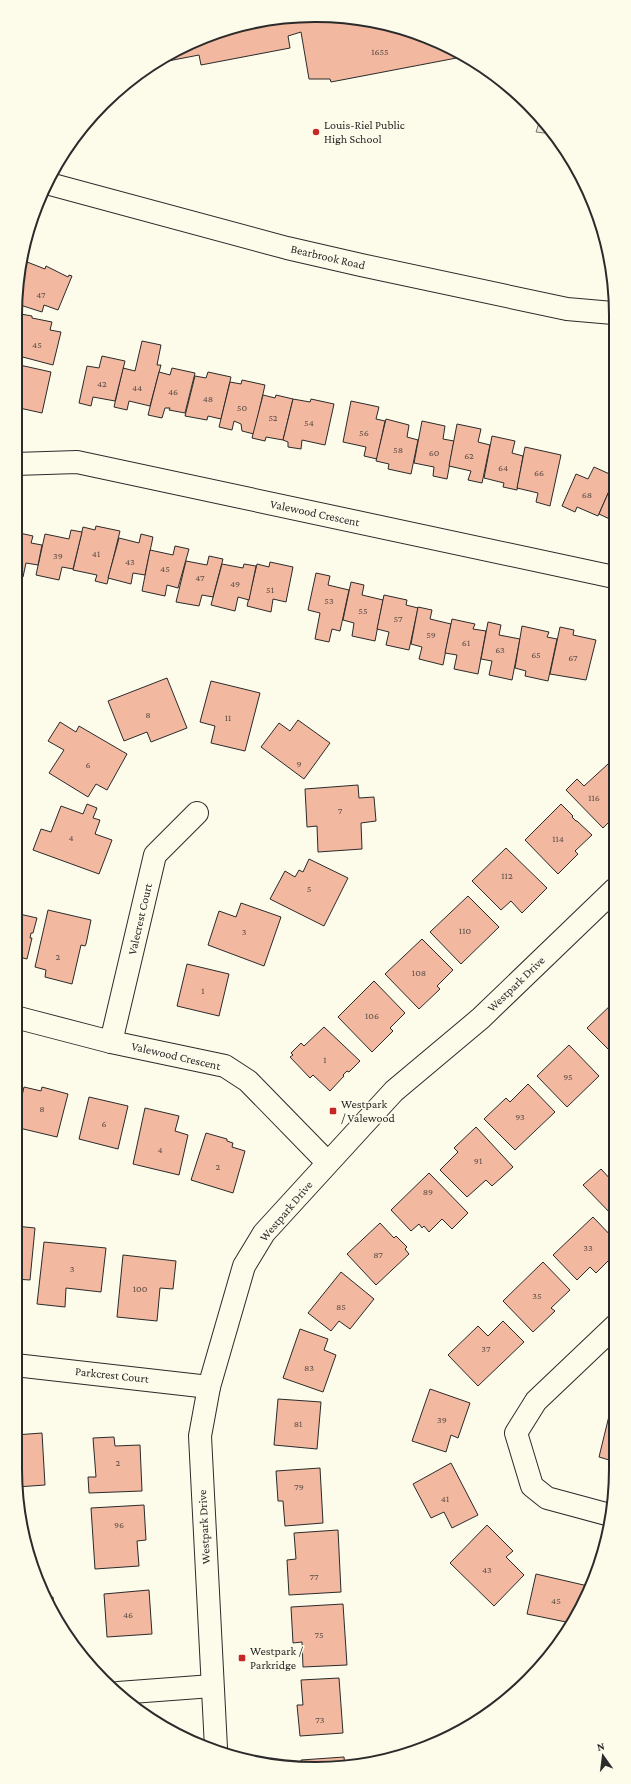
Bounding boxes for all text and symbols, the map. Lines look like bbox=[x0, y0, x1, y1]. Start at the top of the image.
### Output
house number: 1655 bbox=[371, 46, 389, 57]
place label: Louis-Riel Public High School bbox=[324, 118, 405, 146]
marker: Louis-Riel Public High School bbox=[311, 127, 321, 137]
street label: Bearbrook Road bbox=[289, 242, 367, 273]
house number: 47 bbox=[36, 289, 46, 300]
house number: 45 bbox=[32, 339, 42, 350]
house number: 42 bbox=[97, 378, 107, 389]
house number: 44 bbox=[132, 382, 142, 393]
house number: 46 bbox=[168, 386, 178, 397]
house number: 48 bbox=[203, 393, 213, 404]
house number: 50 bbox=[237, 402, 248, 413]
house number: 52 bbox=[268, 412, 278, 423]
house number: 54 bbox=[304, 417, 314, 428]
house number: 56 bbox=[359, 427, 369, 438]
house number: 58 bbox=[393, 444, 403, 455]
house number: 60 bbox=[429, 447, 440, 458]
house number: 62 bbox=[464, 450, 474, 461]
house number: 64 bbox=[498, 462, 508, 473]
house number: 66 bbox=[534, 467, 544, 478]
house number: 68 bbox=[582, 489, 592, 500]
street label: Valewood Crescent bbox=[269, 497, 362, 530]
house number: 41 bbox=[92, 548, 100, 559]
house number: 39 bbox=[53, 550, 63, 561]
house number: 43 bbox=[125, 556, 135, 567]
house number: 45 bbox=[160, 563, 170, 574]
house number: 47 bbox=[195, 572, 205, 583]
house number: 49 bbox=[230, 578, 240, 589]
house number: 51 bbox=[266, 584, 274, 595]
house number: 53 bbox=[324, 595, 334, 606]
house number: 55 bbox=[358, 605, 368, 616]
house number: 57 bbox=[393, 613, 403, 624]
house number: 59 bbox=[426, 629, 436, 640]
house number: 61 bbox=[462, 637, 470, 648]
house number: 63 bbox=[495, 644, 505, 655]
house number: 65 bbox=[531, 649, 541, 660]
house number: 67 bbox=[568, 652, 578, 663]
house number: 8 bbox=[145, 709, 151, 720]
house number: 11 bbox=[225, 712, 231, 723]
house number: 9 bbox=[296, 758, 302, 769]
house number: 6 bbox=[85, 759, 91, 770]
house number: 116 bbox=[588, 792, 600, 803]
house number: 7 bbox=[338, 805, 343, 816]
house number: 4 bbox=[68, 832, 74, 843]
house number: 114 bbox=[552, 833, 564, 844]
house number: 112 bbox=[501, 870, 513, 881]
street label: Valecrest Court bbox=[125, 881, 155, 956]
house number: 5 bbox=[307, 883, 312, 894]
house number: 110 bbox=[459, 925, 471, 936]
house number: 3 bbox=[242, 926, 247, 937]
house number: 2 bbox=[56, 951, 61, 962]
street label: Westpark Drive bbox=[484, 953, 548, 1015]
house number: 108 bbox=[412, 967, 426, 978]
house number: 1 bbox=[201, 985, 205, 996]
house number: 106 bbox=[365, 1010, 379, 1021]
street label: Valewood Crescent bbox=[130, 1039, 223, 1073]
house number: 1 bbox=[323, 1054, 327, 1065]
house number: 95 bbox=[563, 1071, 573, 1082]
place label: Westpark / Valewood bbox=[341, 1097, 395, 1125]
house number: 8 bbox=[39, 1103, 45, 1114]
marker: Westpark / Valewood bbox=[328, 1106, 338, 1116]
house number: 93 bbox=[515, 1111, 525, 1122]
house number: 6 bbox=[101, 1118, 107, 1129]
house number: 4 bbox=[157, 1144, 163, 1155]
house number: 91 bbox=[474, 1155, 482, 1166]
house number: 2 bbox=[216, 1161, 221, 1172]
street label: Westpark Drive bbox=[257, 1178, 315, 1244]
house number: 89 bbox=[423, 1186, 433, 1197]
house number: 33 bbox=[583, 1242, 593, 1253]
house number: 87 bbox=[373, 1249, 383, 1260]
house number: 3 bbox=[70, 1263, 75, 1274]
house number: 100 bbox=[133, 1283, 148, 1294]
house number: 35 bbox=[532, 1290, 542, 1301]
house number: 85 bbox=[336, 1301, 346, 1312]
house number: 37 bbox=[481, 1343, 491, 1354]
house number: 83 bbox=[304, 1362, 314, 1373]
street label: Parkcrest Court bbox=[74, 1364, 151, 1386]
house number: 39 bbox=[437, 1414, 447, 1425]
house number: 81 bbox=[294, 1418, 302, 1429]
house number: 2 bbox=[116, 1457, 121, 1468]
house number: 79 bbox=[294, 1481, 304, 1492]
street label: Westpark Drive bbox=[195, 1489, 213, 1565]
house number: 41 bbox=[441, 1493, 449, 1504]
house number: 96 bbox=[114, 1519, 124, 1530]
house number: 43 bbox=[482, 1564, 492, 1575]
house number: 77 bbox=[309, 1571, 319, 1582]
house number: 45 bbox=[551, 1595, 561, 1606]
house number: 46 bbox=[123, 1609, 133, 1620]
house number: 75 bbox=[314, 1629, 324, 1640]
place label: Westpark / Parkridge bbox=[250, 1644, 303, 1672]
marker: Westpark / Parkridge bbox=[237, 1653, 247, 1663]
house number: 73 bbox=[315, 1714, 325, 1725]
north arrow bbox=[583, 1736, 623, 1776]
text: N bbox=[595, 1739, 606, 1753]

